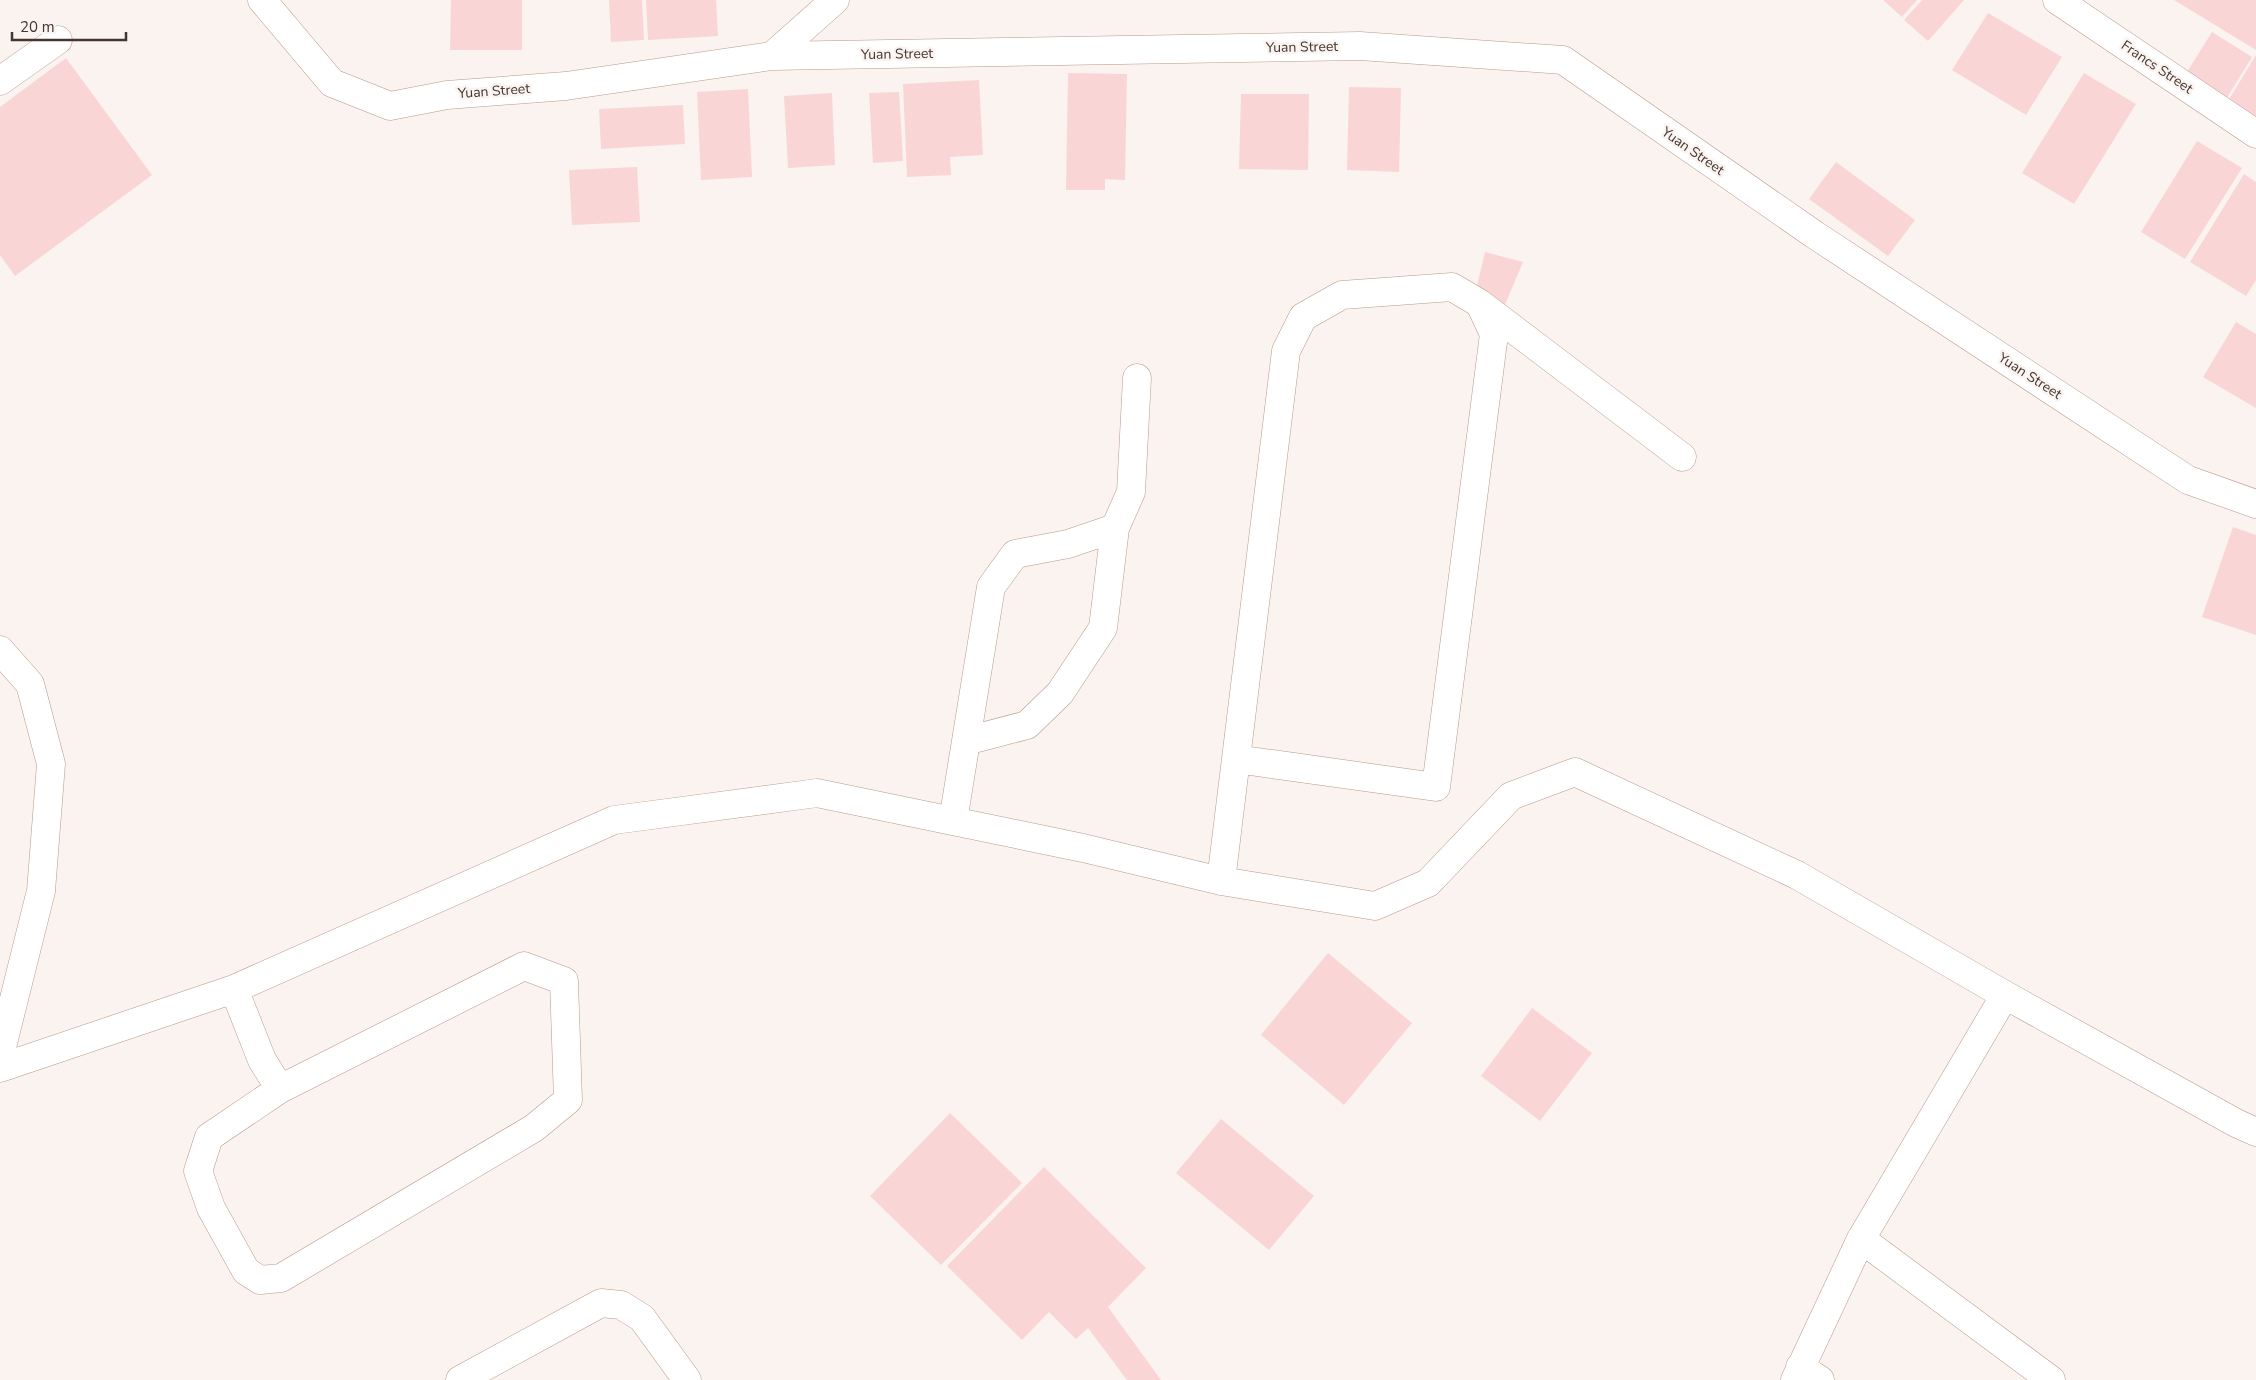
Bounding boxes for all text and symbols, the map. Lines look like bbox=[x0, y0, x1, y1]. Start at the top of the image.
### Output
scale bar bbox=[12, 10, 126, 42]
text: 20 m bbox=[20, 17, 55, 37]
street label: Francs Street bbox=[2117, 36, 2197, 98]
street label: Yuan Street bbox=[1265, 37, 1338, 57]
street label: Yuan Street bbox=[860, 44, 933, 64]
street label: Yuan Street bbox=[456, 79, 531, 103]
street label: Yuan Street bbox=[1657, 122, 1728, 180]
street label: Yuan Street bbox=[1994, 348, 2066, 404]

